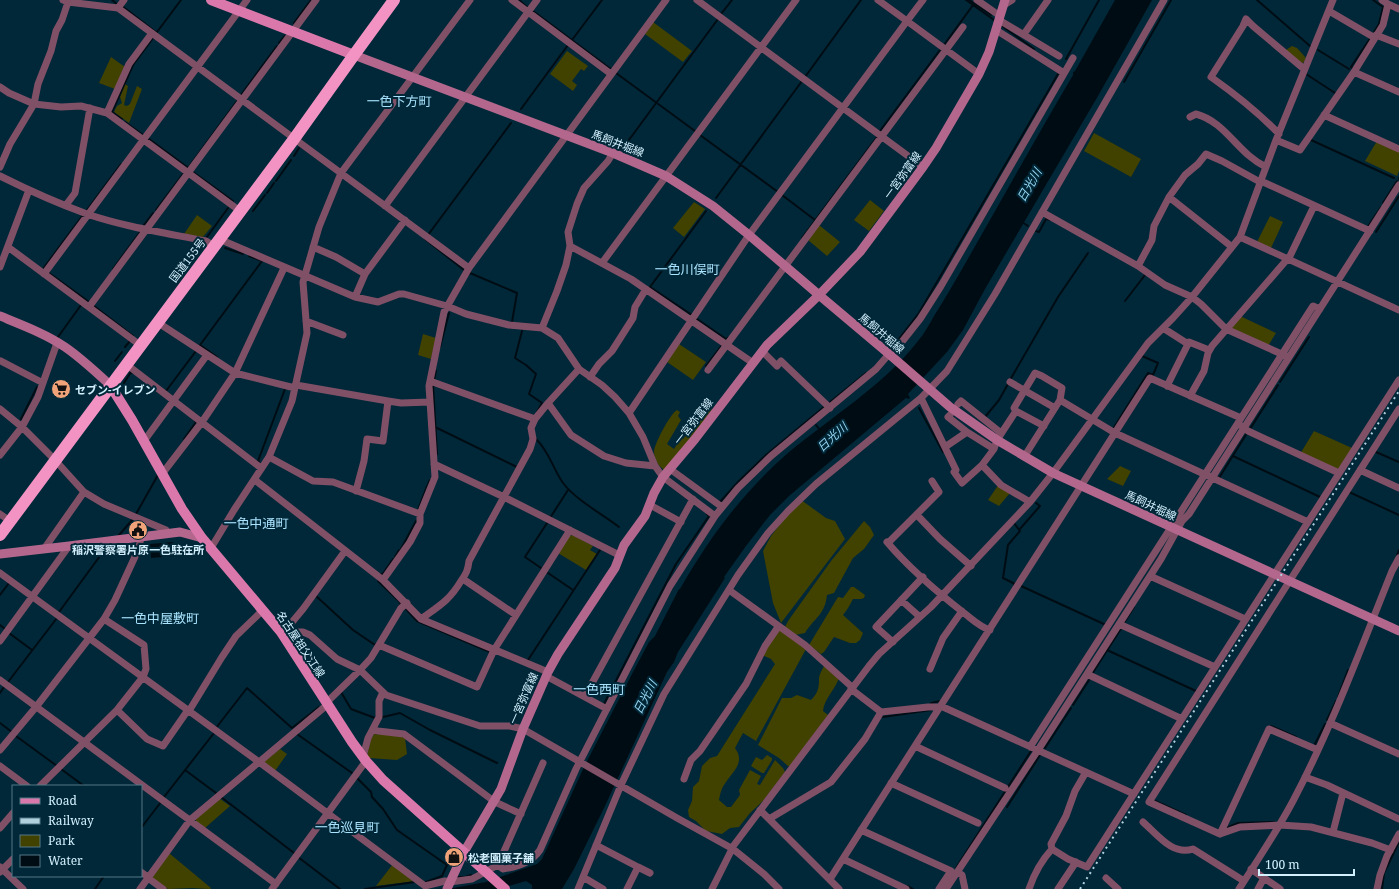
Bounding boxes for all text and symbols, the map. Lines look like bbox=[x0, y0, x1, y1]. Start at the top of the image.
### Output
district label: 一色下方町 bbox=[366, 92, 432, 110]
street label: 馬飼井堀線 bbox=[590, 126, 646, 160]
street label: 一宮弥富線 bbox=[880, 148, 924, 202]
water label: 日光川 bbox=[1013, 163, 1046, 205]
street label: 国道155号 bbox=[166, 235, 208, 285]
district label: 一色川俣町 bbox=[654, 260, 720, 278]
street label: 馬飼井堀線 bbox=[856, 310, 908, 356]
supermarket icon: セブン-イレブン bbox=[50, 378, 72, 400]
place label: セブン-イレブン bbox=[75, 382, 155, 397]
street label: 一宮弥富線 bbox=[670, 395, 716, 447]
water label: 日光川 bbox=[813, 417, 853, 455]
street label: 馬飼井堀線 bbox=[1123, 487, 1179, 523]
district label: 一色中通町 bbox=[223, 514, 289, 532]
public building icon: 稲沢警察署片原一色駐在所 bbox=[127, 519, 149, 541]
place label: 稲沢警察署片原一色駐在所 bbox=[72, 542, 204, 557]
street label: 名古屋祖父江線 bbox=[273, 608, 329, 680]
district label: 一色中屋敷町 bbox=[121, 609, 199, 627]
street label: 一宮弥富線 bbox=[505, 670, 541, 726]
water label: 日光川 bbox=[629, 675, 662, 717]
district label: 一色西町 bbox=[573, 680, 625, 698]
legend bbox=[12, 785, 142, 877]
text: Road bbox=[48, 792, 78, 809]
text: Railway bbox=[48, 812, 94, 829]
district label: 一色巡見町 bbox=[314, 818, 380, 836]
text: Park bbox=[48, 832, 76, 849]
shop icon: 松老園菓子舗 bbox=[443, 846, 465, 868]
place label: 松老園菓子舗 bbox=[468, 850, 534, 865]
scale bar bbox=[1259, 851, 1354, 877]
text: Water bbox=[48, 852, 83, 869]
text: 100 m bbox=[1265, 856, 1300, 873]

